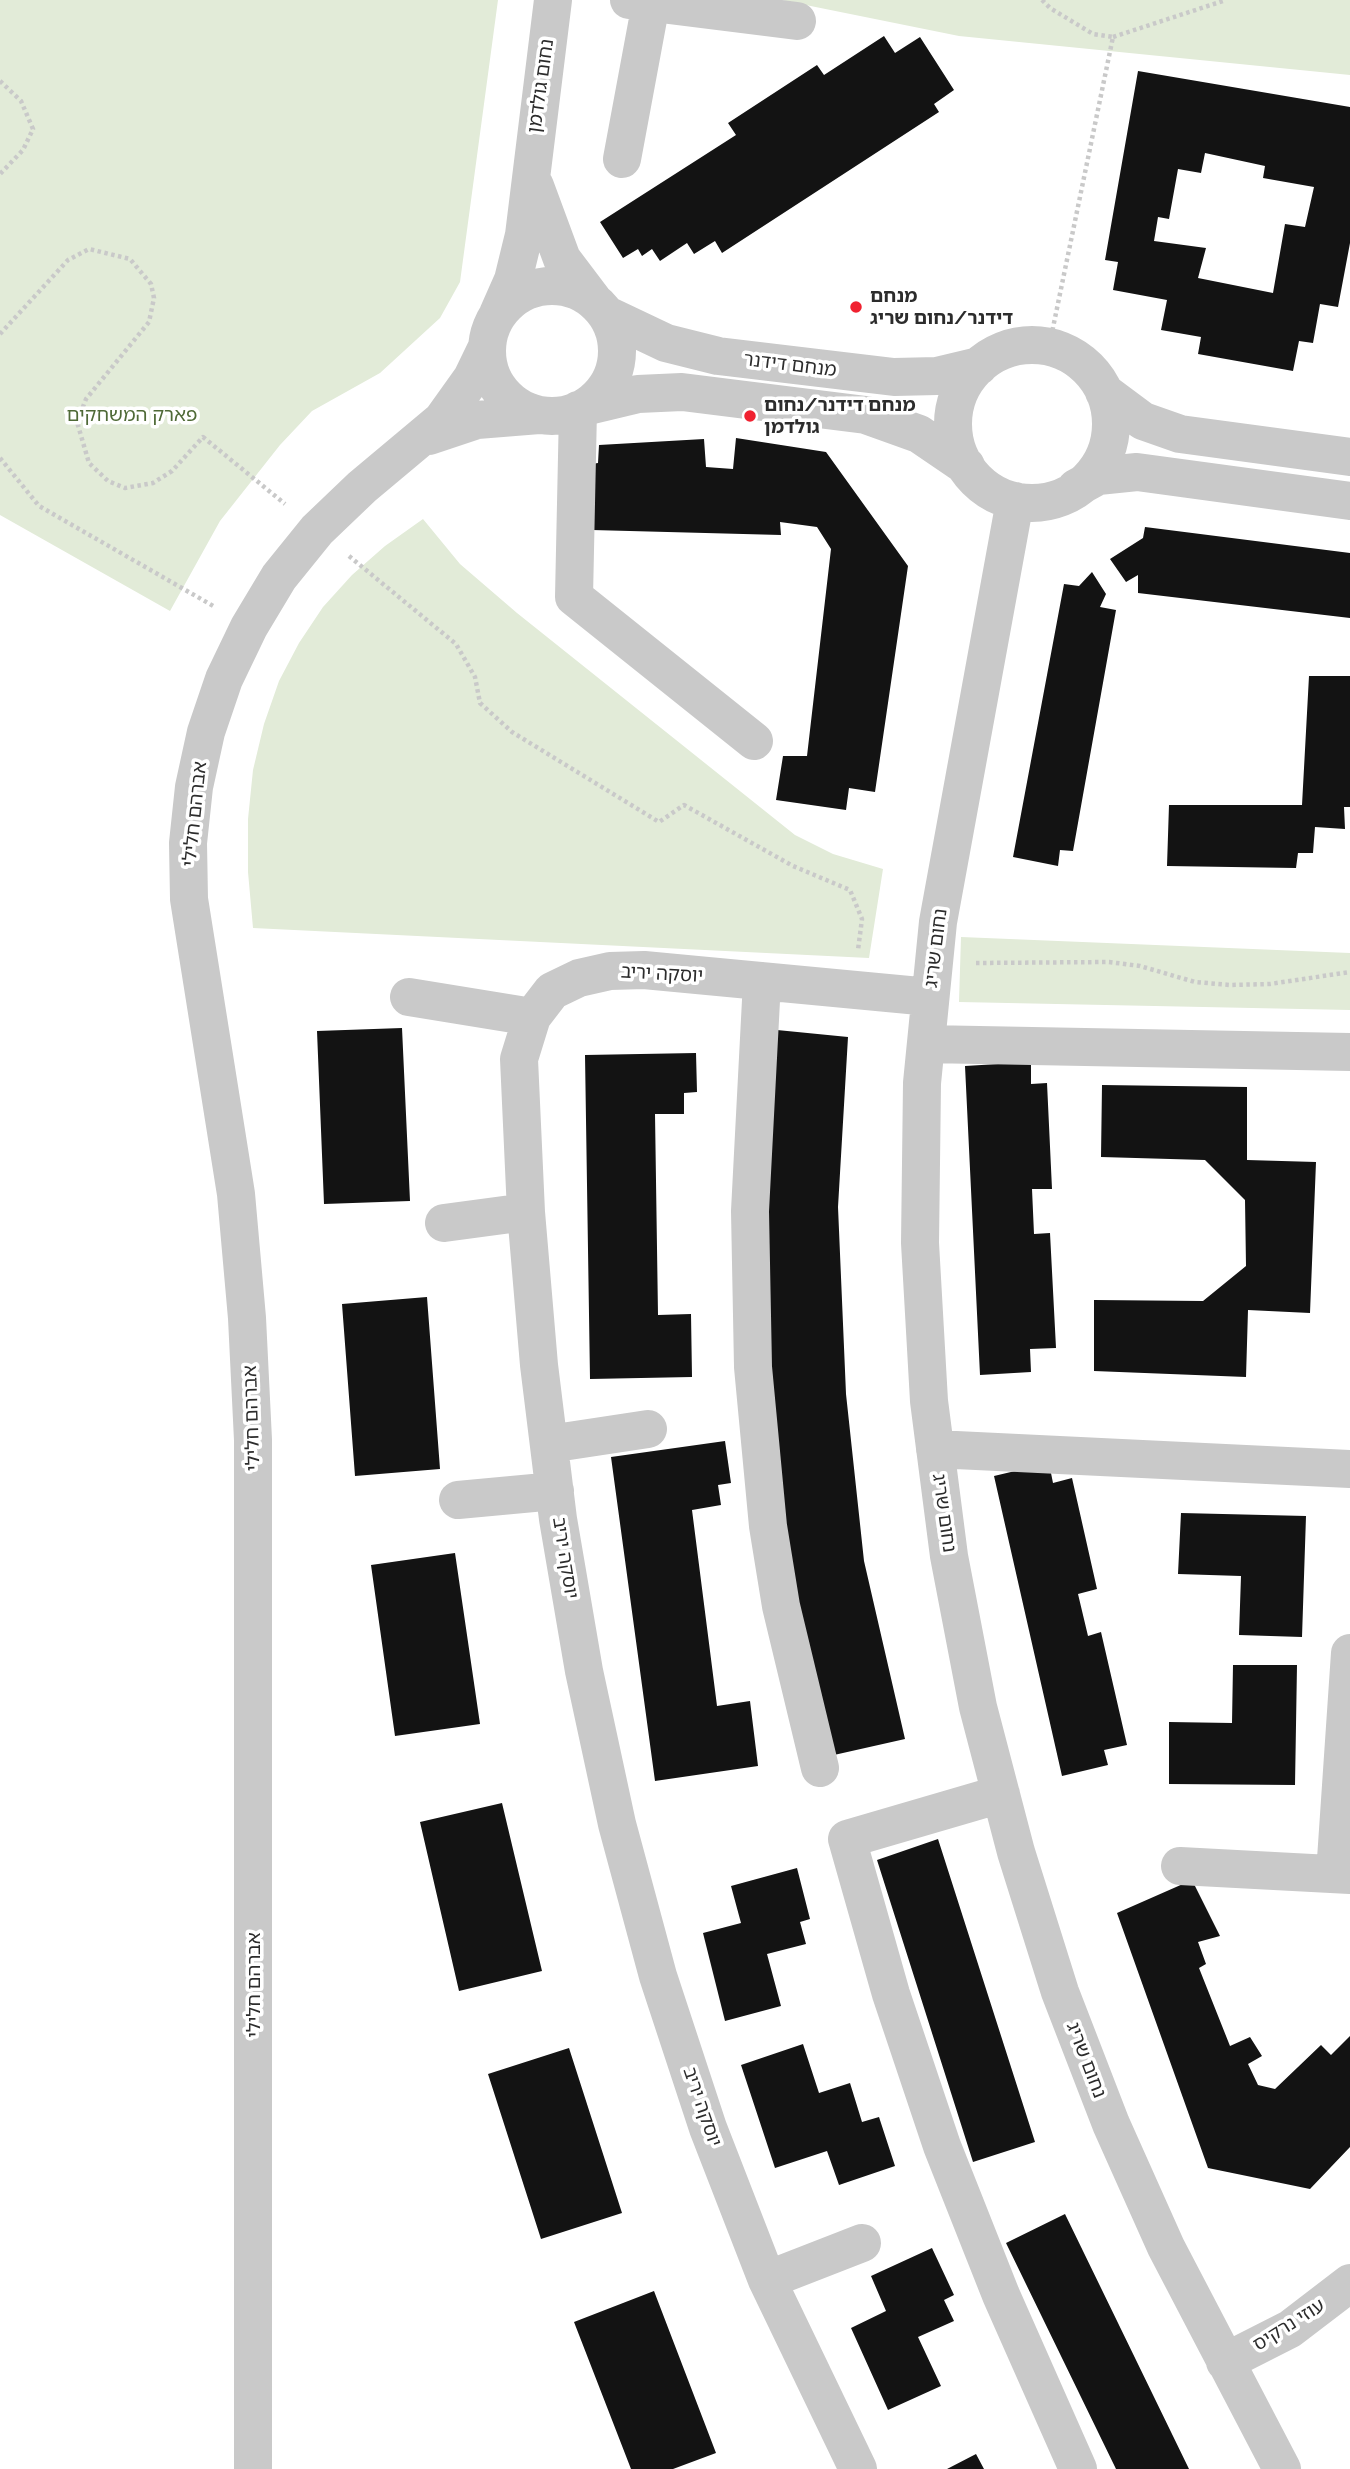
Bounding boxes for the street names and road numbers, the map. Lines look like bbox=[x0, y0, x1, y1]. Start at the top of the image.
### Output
street label: נחום גולדמן bbox=[523, 38, 559, 134]
street label: מנחם דידנר bbox=[742, 348, 838, 382]
street label: אברהם חלילי bbox=[178, 760, 212, 868]
street label: נחום שריג bbox=[920, 907, 952, 989]
street label: יוסקה יריב bbox=[620, 960, 704, 988]
street label: אברהם חלילי bbox=[239, 1365, 265, 1471]
street label: נחום שריג bbox=[927, 1472, 961, 1554]
street label: יוסקה יריב bbox=[547, 1515, 583, 1601]
street label: אברהם חלילי bbox=[243, 1932, 265, 2038]
street label: נחום שריג bbox=[1061, 2019, 1111, 2101]
street label: יוסקה יריב bbox=[678, 2064, 726, 2150]
street label: עוזי נרקיס bbox=[1249, 2294, 1329, 2356]

